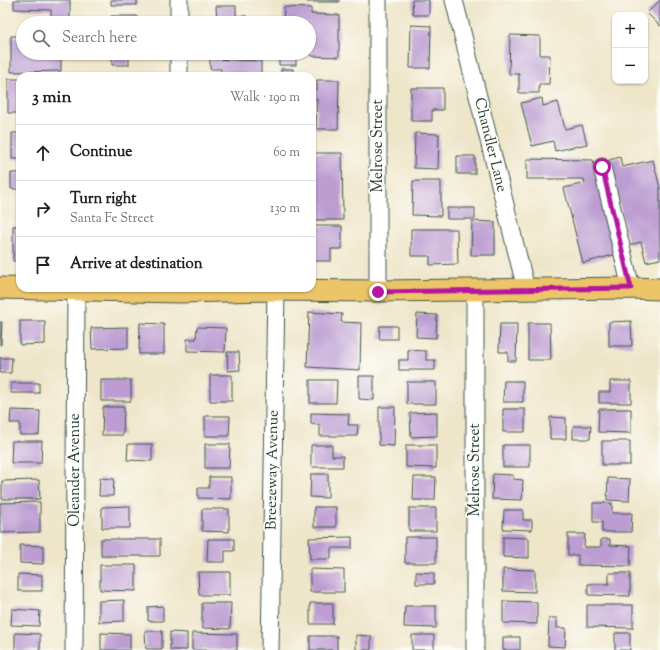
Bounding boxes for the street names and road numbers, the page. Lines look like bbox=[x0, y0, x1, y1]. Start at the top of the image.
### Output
street label: Chandler Lane bbox=[468, 96, 512, 194]
street label: Melrose Street bbox=[368, 99, 389, 193]
street label: Breezeway Avenue bbox=[261, 410, 285, 530]
street label: Oleander Avenue bbox=[65, 413, 86, 527]
street label: Melrose Street bbox=[465, 423, 486, 517]

